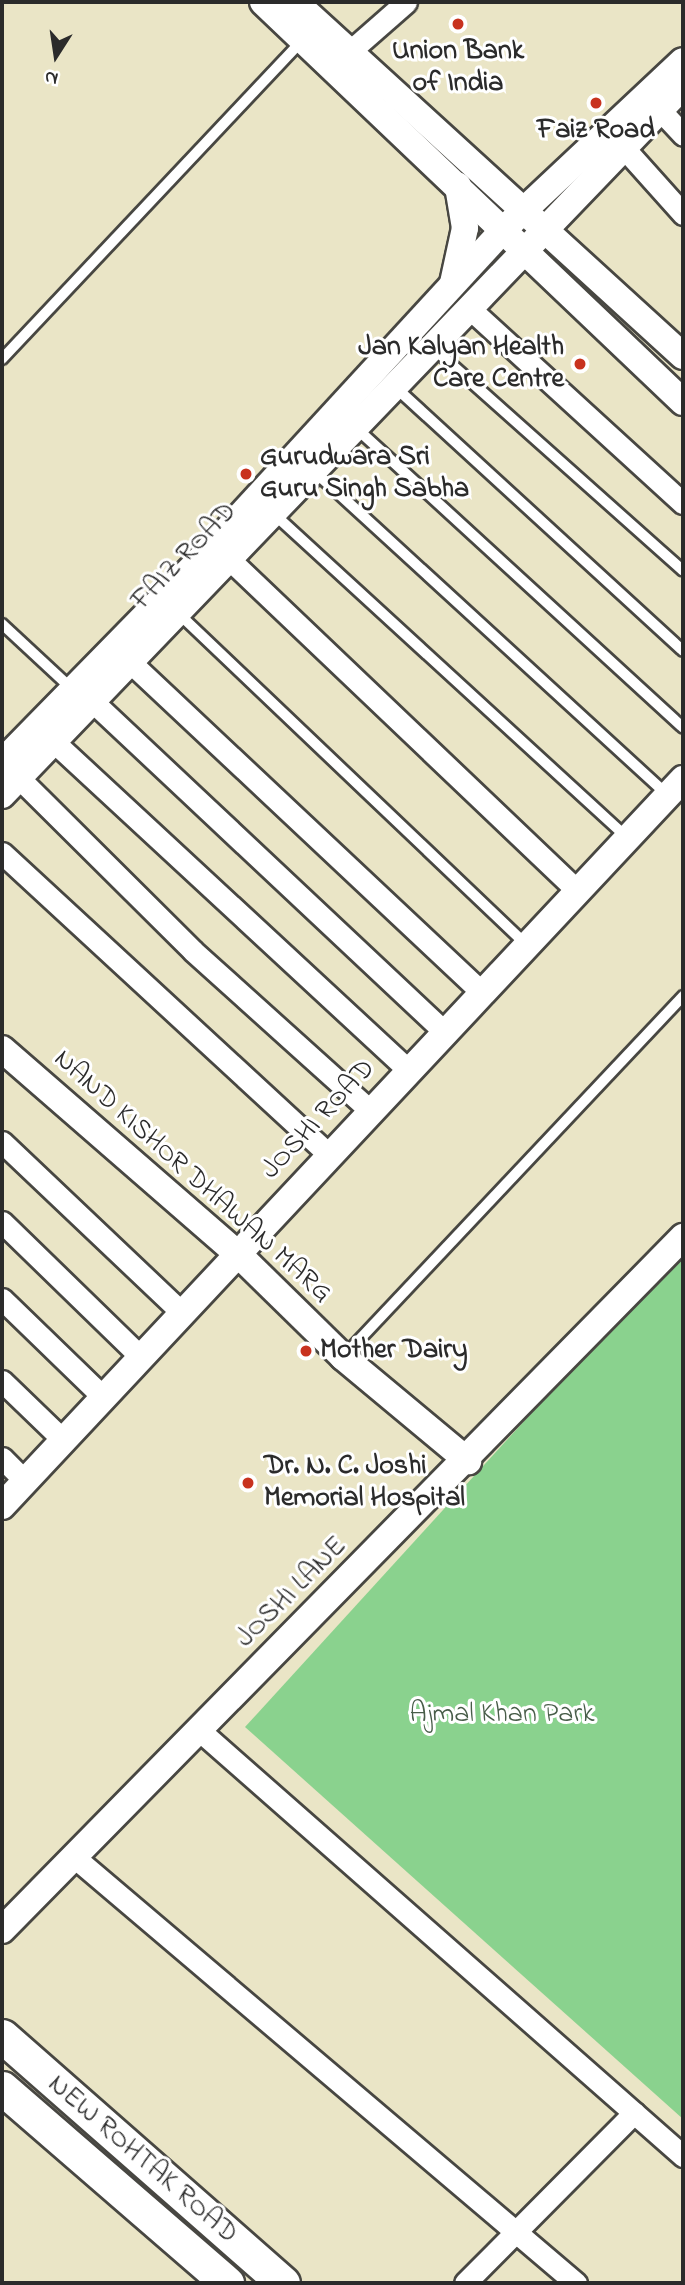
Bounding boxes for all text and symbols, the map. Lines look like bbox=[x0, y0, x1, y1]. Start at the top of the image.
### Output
marker: Union Bank of India bbox=[450, 16, 466, 32]
north arrow bbox=[21, 21, 91, 91]
place label: Union Bank of India bbox=[392, 35, 524, 101]
text: N bbox=[42, 62, 61, 92]
marker: Faiz Road bbox=[588, 95, 604, 111]
place label: Faiz Road bbox=[537, 114, 655, 148]
place label: Jan Kalyan Health Care Centre bbox=[358, 331, 564, 397]
marker: Jan Kalyan Health Care Centre bbox=[570, 354, 590, 374]
place label: Gurudwara Sri Guru Singh Sabha bbox=[260, 441, 469, 507]
marker: Gurudwara Sri Guru Singh Sabha bbox=[238, 466, 254, 482]
street label: FAIZ ROAD bbox=[125, 496, 245, 618]
street label: NAND KISHOR DHAWAN MARG bbox=[46, 1043, 338, 1311]
street label: JOSHI ROAD bbox=[255, 1053, 383, 1187]
place label: Mother Dairy bbox=[320, 1334, 467, 1368]
marker: Mother Dairy bbox=[298, 1343, 314, 1359]
place label: Dr. N. C. Joshi Memorial Hospital bbox=[264, 1450, 465, 1516]
marker: Dr. N. C. Joshi Memorial Hospital bbox=[238, 1473, 258, 1493]
street label: JOSHI LANE bbox=[229, 1530, 355, 1656]
park label: Ajmal Khan Park bbox=[410, 1698, 594, 1732]
street label: NEW ROHTAK ROAD bbox=[40, 2068, 244, 2252]

